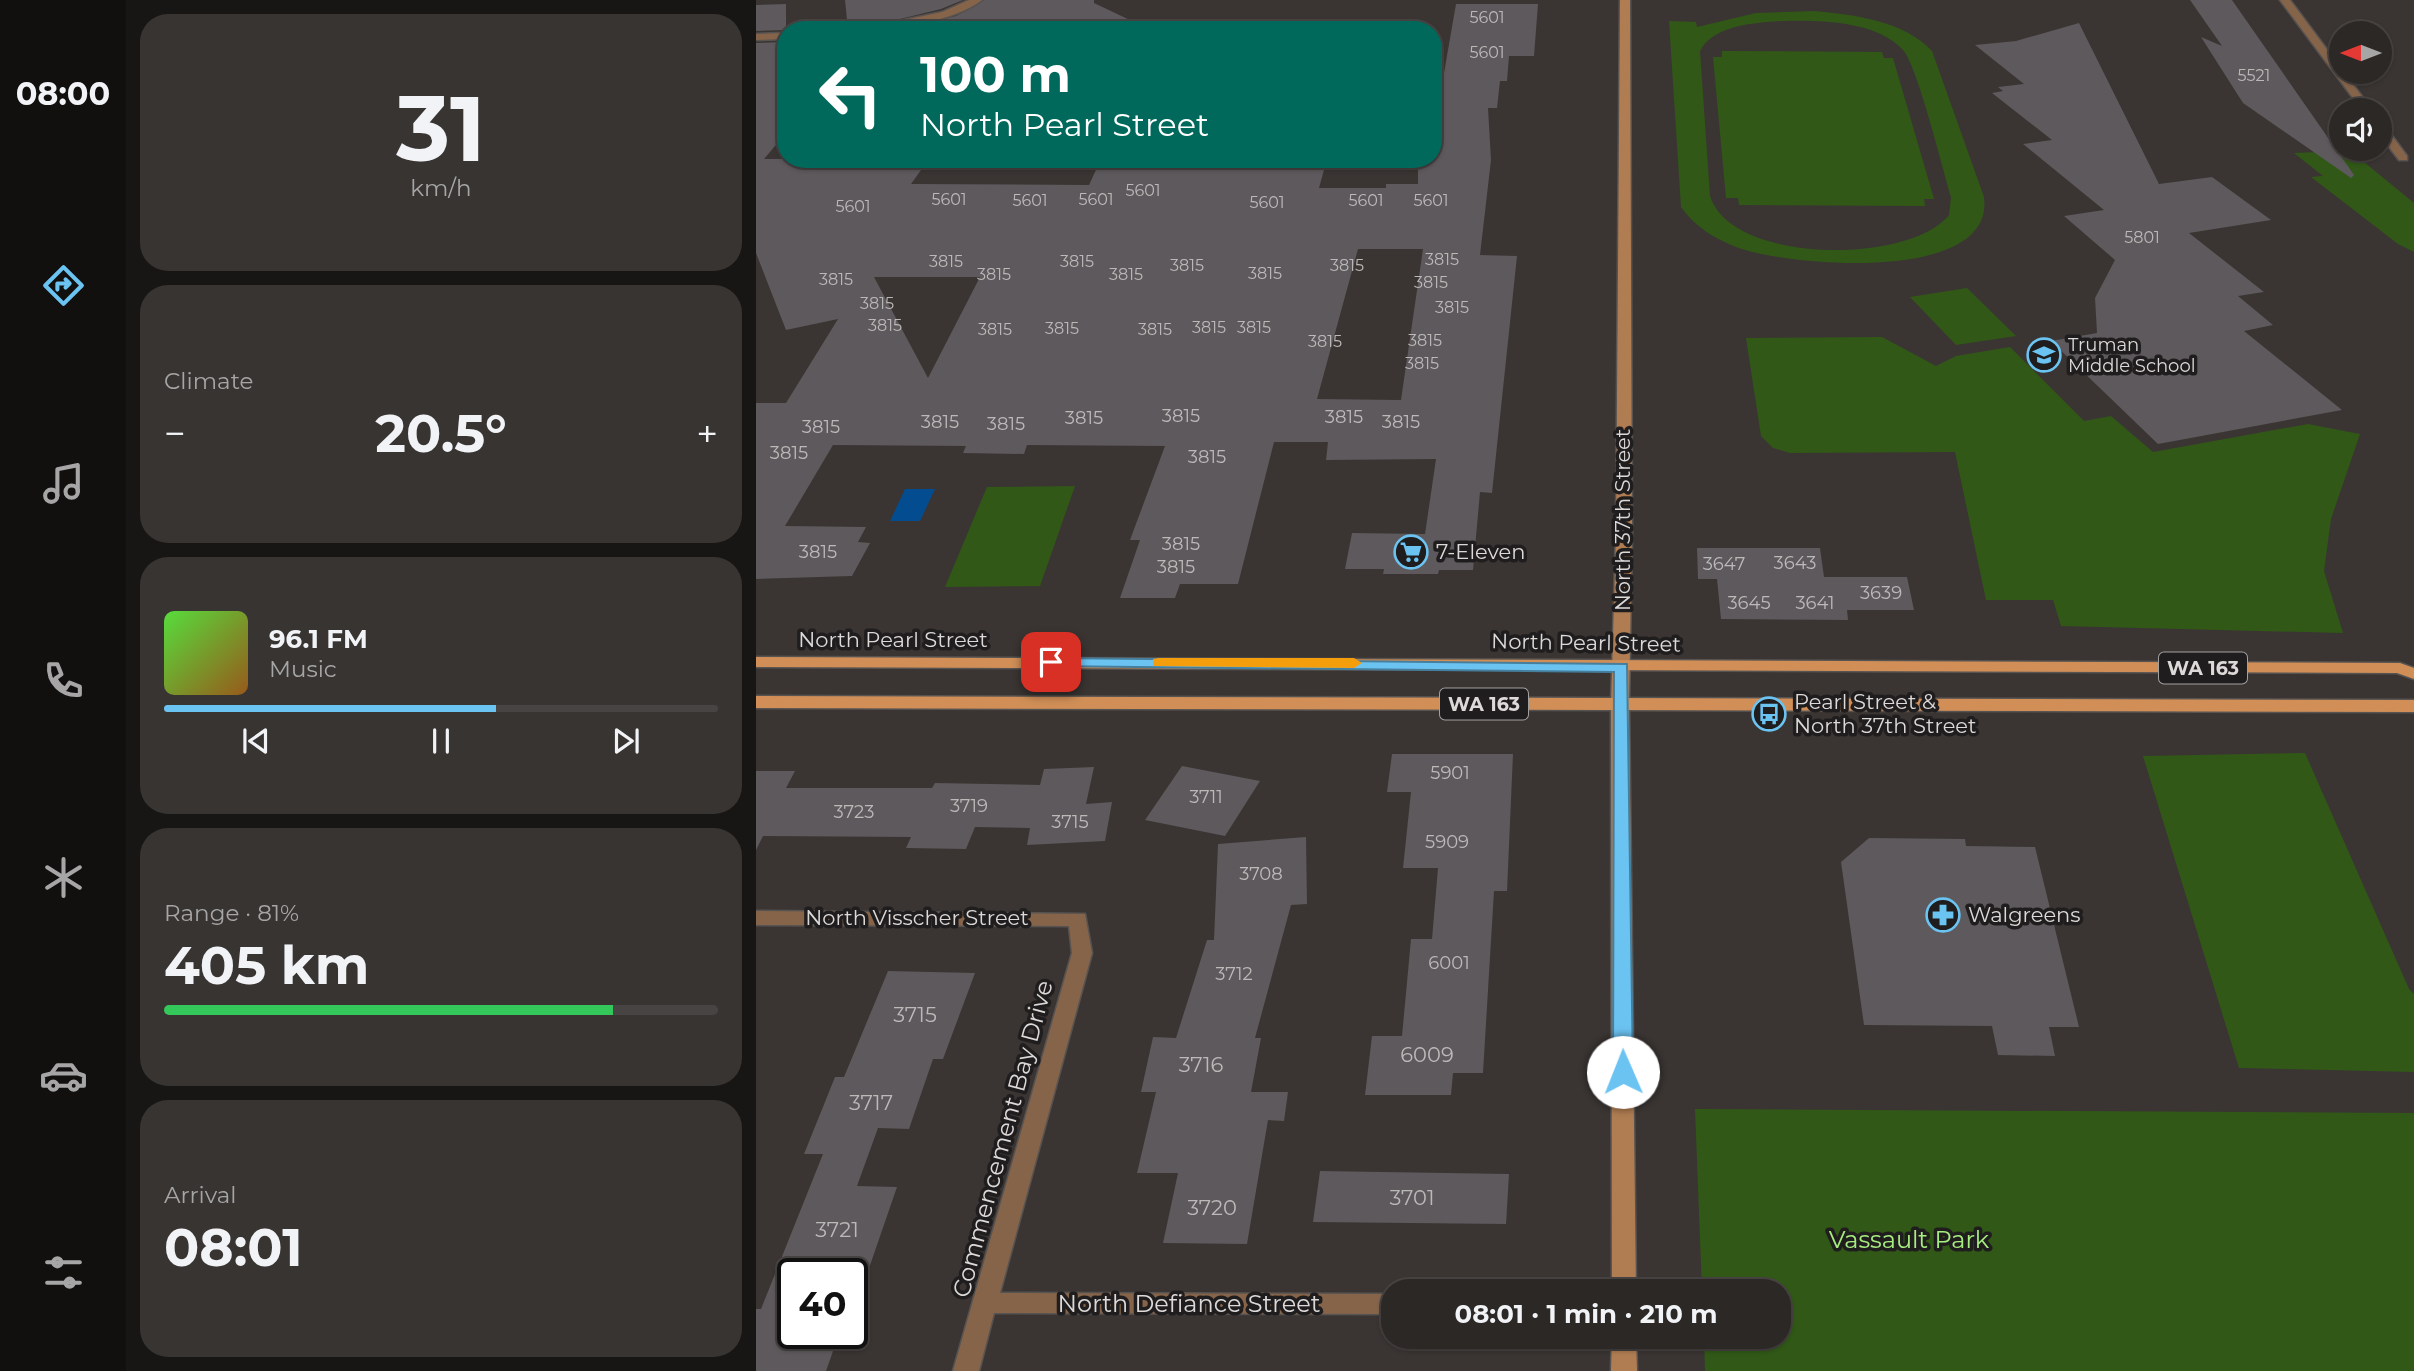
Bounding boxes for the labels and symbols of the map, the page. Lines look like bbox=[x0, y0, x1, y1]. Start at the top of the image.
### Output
house number: 5601 bbox=[1469, 8, 1505, 27]
north arrow bbox=[2329, 21, 2392, 84]
house number: 5601 bbox=[1469, 43, 1505, 62]
house number: 5521 bbox=[2238, 66, 2270, 85]
house number: 5601 bbox=[1125, 181, 1161, 200]
house number: 5601 bbox=[931, 190, 967, 209]
house number: 5601 bbox=[1078, 190, 1114, 209]
house number: 5601 bbox=[1012, 191, 1048, 210]
house number: 5601 bbox=[1348, 191, 1384, 210]
house number: 5601 bbox=[1413, 191, 1449, 210]
house number: 5601 bbox=[1249, 193, 1285, 212]
house number: 5601 bbox=[835, 197, 871, 216]
house number: 5801 bbox=[2124, 228, 2160, 247]
house number: 3815 bbox=[1425, 250, 1459, 269]
house number: 3815 bbox=[929, 252, 963, 271]
house number: 3815 bbox=[1060, 252, 1094, 271]
house number: 3815 bbox=[1170, 256, 1204, 275]
house number: 3815 bbox=[1330, 256, 1364, 275]
house number: 3815 bbox=[1248, 264, 1282, 283]
house number: 3815 bbox=[977, 265, 1011, 284]
house number: 3815 bbox=[1109, 265, 1143, 284]
house number: 3815 bbox=[819, 270, 853, 289]
house number: 3815 bbox=[1414, 273, 1448, 292]
house number: 3815 bbox=[860, 294, 894, 313]
house number: 3815 bbox=[1435, 298, 1469, 317]
house number: 3815 bbox=[868, 316, 902, 335]
house number: 3815 bbox=[1192, 318, 1226, 337]
house number: 3815 bbox=[1237, 318, 1271, 337]
house number: 3815 bbox=[1045, 319, 1079, 338]
house number: 3815 bbox=[978, 320, 1012, 339]
house number: 3815 bbox=[1138, 320, 1172, 339]
house number: 3815 bbox=[1408, 331, 1442, 350]
house number: 3815 bbox=[1308, 332, 1342, 351]
place label: Truman Middle School bbox=[2068, 334, 2196, 377]
school or university icon: Truman Middle School bbox=[2025, 336, 2063, 374]
house number: 3815 bbox=[1405, 354, 1439, 373]
house number: 3815 bbox=[1162, 405, 1200, 427]
house number: 3815 bbox=[1325, 406, 1363, 428]
house number: 3815 bbox=[1065, 407, 1103, 429]
house number: 3815 bbox=[921, 411, 959, 433]
house number: 3815 bbox=[1382, 411, 1420, 433]
house number: 3815 bbox=[987, 413, 1025, 435]
house number: 3815 bbox=[802, 416, 840, 438]
street label: North 37th Street bbox=[1610, 429, 1635, 611]
house number: 3815 bbox=[770, 442, 808, 464]
house number: 3815 bbox=[1188, 446, 1226, 468]
house number: 3815 bbox=[1162, 533, 1200, 555]
supermarket icon: 7-Eleven bbox=[1392, 533, 1430, 571]
place label: 7-Eleven bbox=[1436, 539, 1525, 564]
house number: 3815 bbox=[799, 541, 837, 563]
house number: 3643 bbox=[1774, 552, 1816, 574]
house number: 3647 bbox=[1703, 553, 1745, 575]
house number: 3815 bbox=[1157, 556, 1195, 578]
house number: 3639 bbox=[1860, 582, 1902, 604]
house number: 3645 bbox=[1727, 592, 1771, 614]
house number: 3641 bbox=[1795, 592, 1835, 614]
street label: North Pearl Street bbox=[798, 627, 988, 652]
street label: North Pearl Street bbox=[1491, 628, 1681, 657]
pin bbox=[1021, 632, 1081, 692]
road number: WA 163 bbox=[2159, 652, 2247, 684]
road number: WA 163 bbox=[1440, 688, 1528, 720]
place label: Pearl Street & North 37th Street bbox=[1794, 689, 1977, 738]
bus stop icon: Pearl Street & North 37th Street bbox=[1750, 695, 1788, 733]
house number: 5901 bbox=[1430, 762, 1470, 784]
house number: 3711 bbox=[1189, 786, 1223, 808]
house number: 3719 bbox=[950, 795, 988, 817]
house number: 3723 bbox=[834, 801, 874, 823]
house number: 3715 bbox=[1051, 811, 1089, 833]
house number: 5909 bbox=[1425, 831, 1469, 853]
house number: 3708 bbox=[1239, 863, 1283, 885]
pharmacy icon: Walgreens bbox=[1924, 896, 1962, 934]
place label: Walgreens bbox=[1968, 902, 2081, 927]
street label: North Visscher Street bbox=[805, 905, 1029, 930]
house number: 6001 bbox=[1428, 952, 1470, 974]
house number: 3712 bbox=[1215, 963, 1253, 985]
street label: Commencement Bay Drive bbox=[946, 977, 1059, 1301]
house number: 3715 bbox=[893, 1002, 937, 1027]
position arrow bbox=[1586, 1035, 1660, 1109]
house number: 6009 bbox=[1400, 1042, 1454, 1067]
house number: 3716 bbox=[1179, 1052, 1223, 1077]
house number: 3717 bbox=[849, 1090, 893, 1115]
house number: 3701 bbox=[1389, 1185, 1435, 1210]
house number: 3720 bbox=[1187, 1195, 1237, 1220]
house number: 3721 bbox=[815, 1217, 859, 1242]
park label: Vassault Park bbox=[1829, 1225, 1990, 1254]
speed limit sign: 40 bbox=[777, 1258, 868, 1349]
street label: North Defiance Street bbox=[1058, 1289, 1321, 1318]

